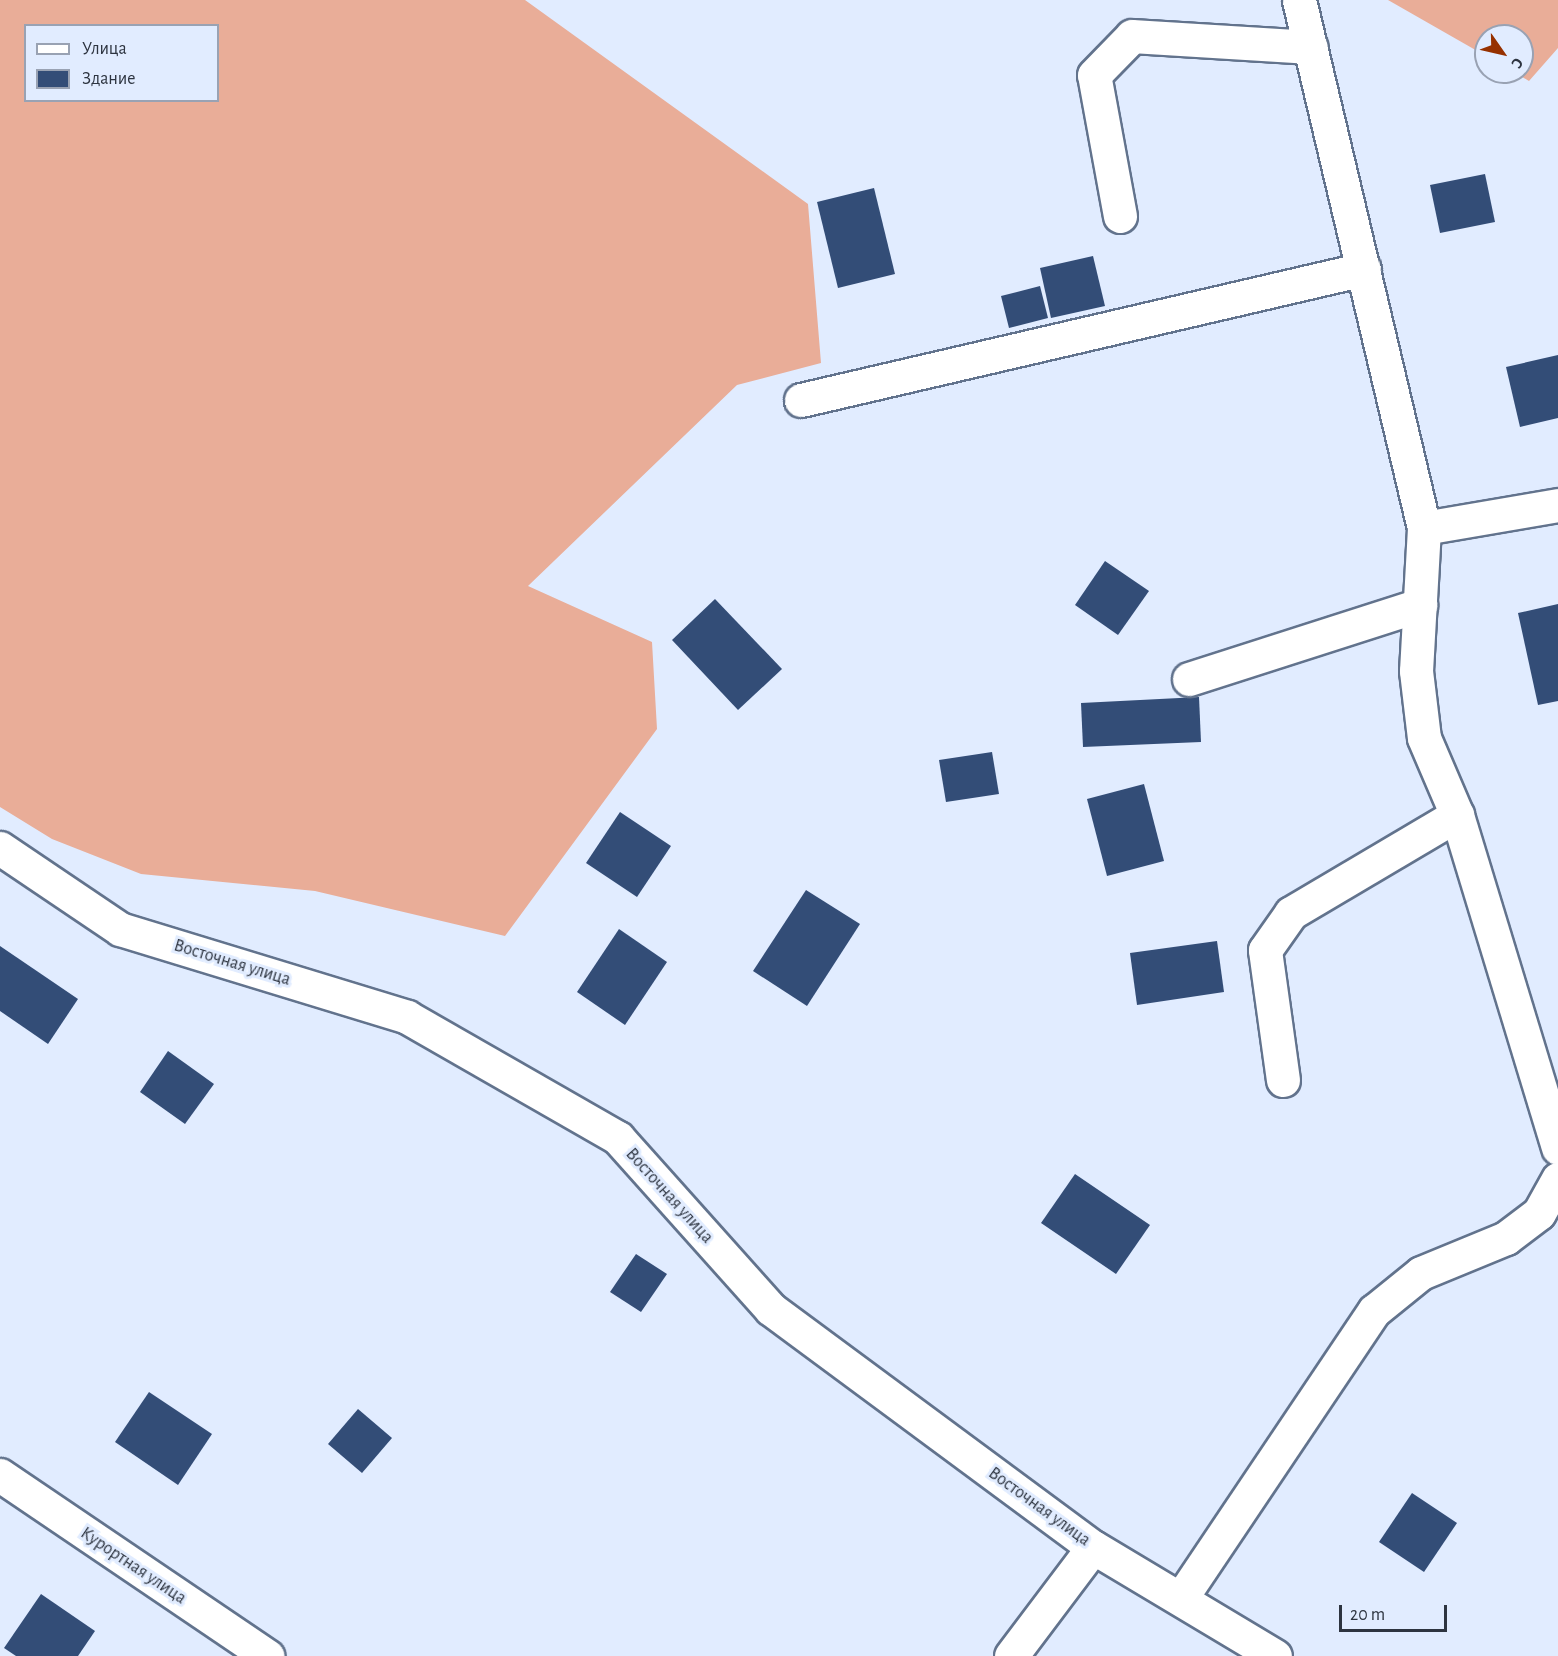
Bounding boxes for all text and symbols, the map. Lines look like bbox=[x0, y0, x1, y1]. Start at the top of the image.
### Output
legend bbox=[24, 24, 219, 102]
north arrow bbox=[1474, 24, 1534, 84]
text: Улица bbox=[82, 40, 127, 58]
text: С bbox=[1508, 55, 1526, 71]
text: Здание bbox=[82, 70, 136, 88]
street label: Восточная улица bbox=[171, 935, 293, 991]
street label: Восточная улица bbox=[620, 1144, 718, 1248]
street label: Восточная улица bbox=[984, 1463, 1094, 1551]
street label: Курортная улица bbox=[76, 1523, 190, 1609]
scale bar bbox=[1342, 1593, 1450, 1631]
text: 20 m bbox=[1350, 1606, 1385, 1624]

